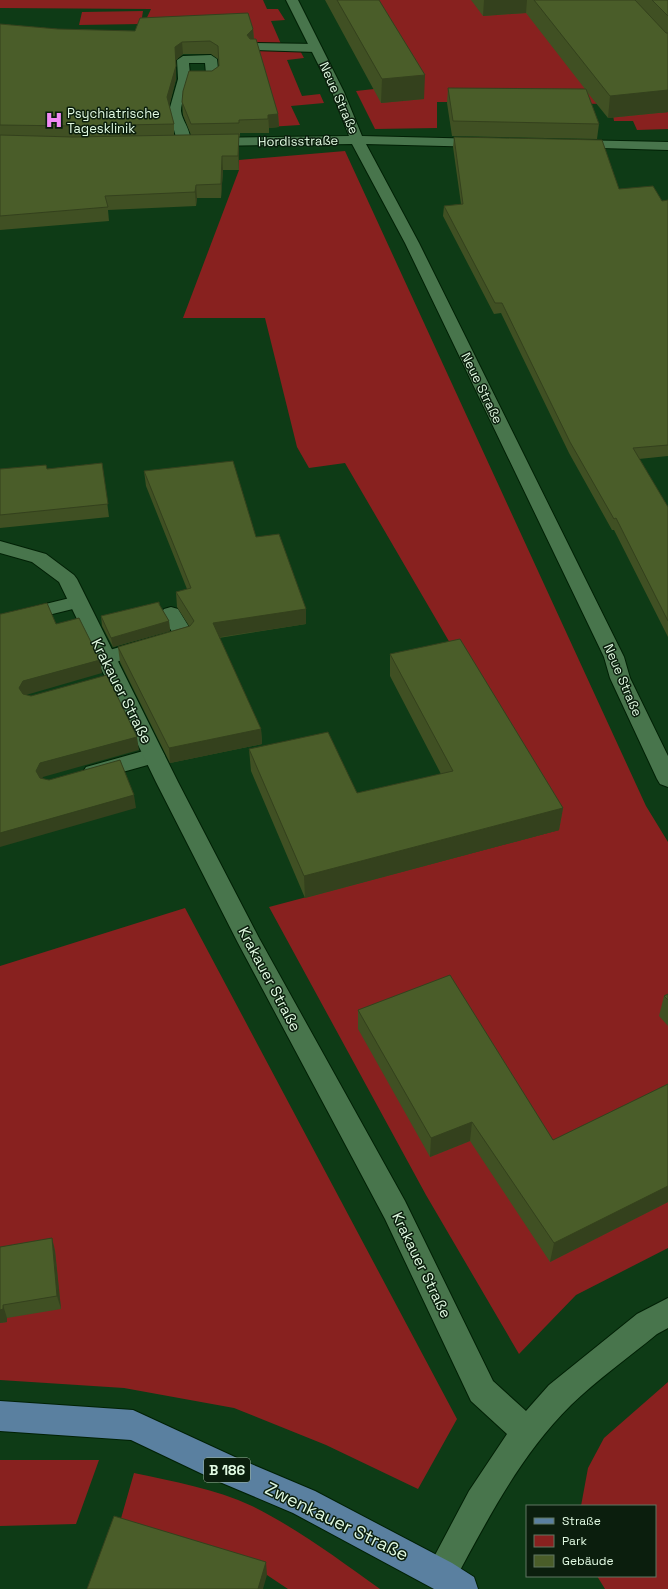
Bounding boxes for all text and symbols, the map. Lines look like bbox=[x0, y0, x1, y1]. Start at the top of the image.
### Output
street label: Neue Straße bbox=[316, 59, 362, 137]
place label: Psychiatrische Tagesklinik bbox=[67, 105, 160, 137]
hospital icon: Psychiatrische Tagesklinik bbox=[44, 110, 64, 130]
street label: Hordisstraße bbox=[258, 132, 338, 150]
street label: Neue Straße bbox=[457, 350, 507, 426]
street label: Krakauer Straße bbox=[87, 635, 157, 747]
street label: Neue Straße bbox=[600, 641, 646, 719]
street label: Krakauer Straße bbox=[235, 924, 306, 1035]
street label: Krakauer Straße bbox=[388, 1209, 456, 1321]
road number: B 186 bbox=[204, 1458, 250, 1482]
street label: Zwenkauer Straße bbox=[261, 1476, 413, 1566]
legend bbox=[526, 1505, 656, 1577]
text: Straße bbox=[562, 1513, 601, 1529]
text: Park bbox=[562, 1533, 587, 1549]
text: Gebäude bbox=[562, 1553, 614, 1569]

